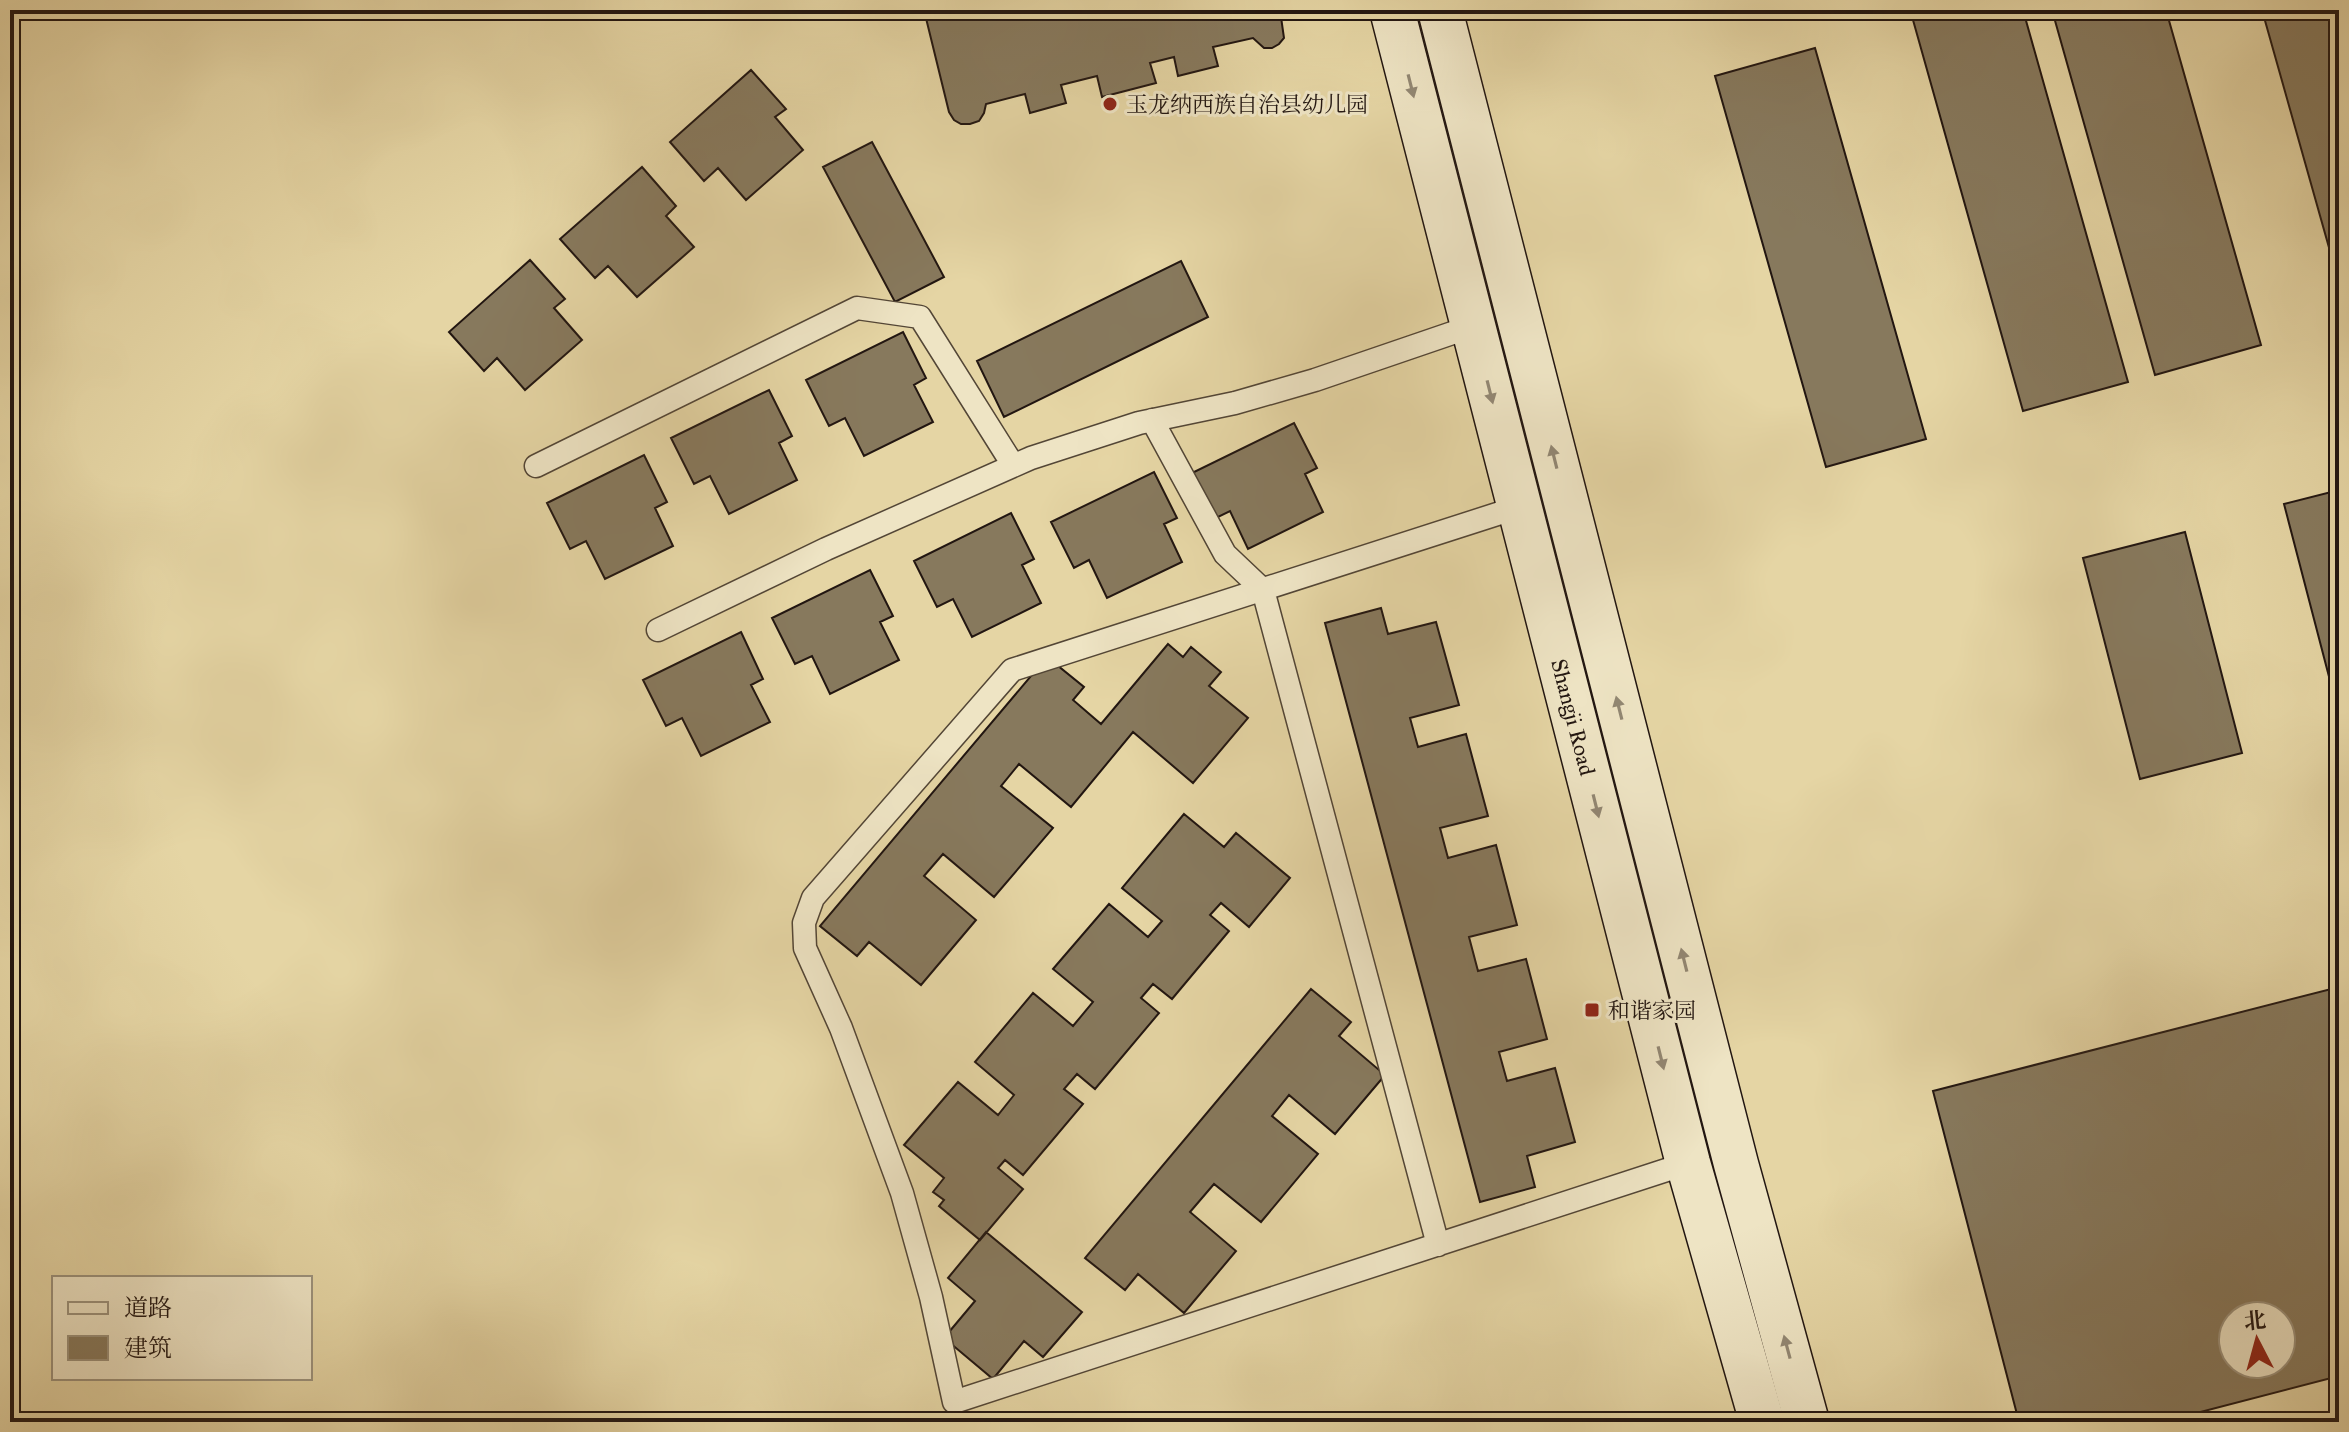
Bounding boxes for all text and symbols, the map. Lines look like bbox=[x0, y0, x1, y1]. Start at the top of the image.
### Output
one-way arrow bbox=[1406, 73, 1418, 98]
place label: 玉龙纳西族自治县幼儿园 bbox=[1126, 91, 1368, 118]
marker: 玉龙纳西族自治县幼儿园 bbox=[1101, 95, 1119, 113]
one-way arrow bbox=[1484, 379, 1496, 404]
one-way arrow bbox=[1548, 444, 1560, 469]
street label: Shangji Road bbox=[1546, 656, 1601, 778]
one-way arrow bbox=[1613, 696, 1625, 721]
one-way arrow bbox=[1591, 794, 1603, 819]
one-way arrow bbox=[1677, 948, 1689, 973]
place label: 和谐家园 bbox=[1608, 997, 1696, 1024]
marker: 和谐家园 bbox=[1583, 1001, 1601, 1019]
one-way arrow bbox=[1655, 1046, 1667, 1071]
legend bbox=[52, 1276, 312, 1380]
text: 道路 bbox=[124, 1293, 172, 1323]
north arrow bbox=[2217, 1300, 2297, 1380]
text: 北 bbox=[2243, 1306, 2267, 1335]
text: 建筑 bbox=[124, 1333, 172, 1363]
one-way arrow bbox=[1780, 1334, 1792, 1359]

